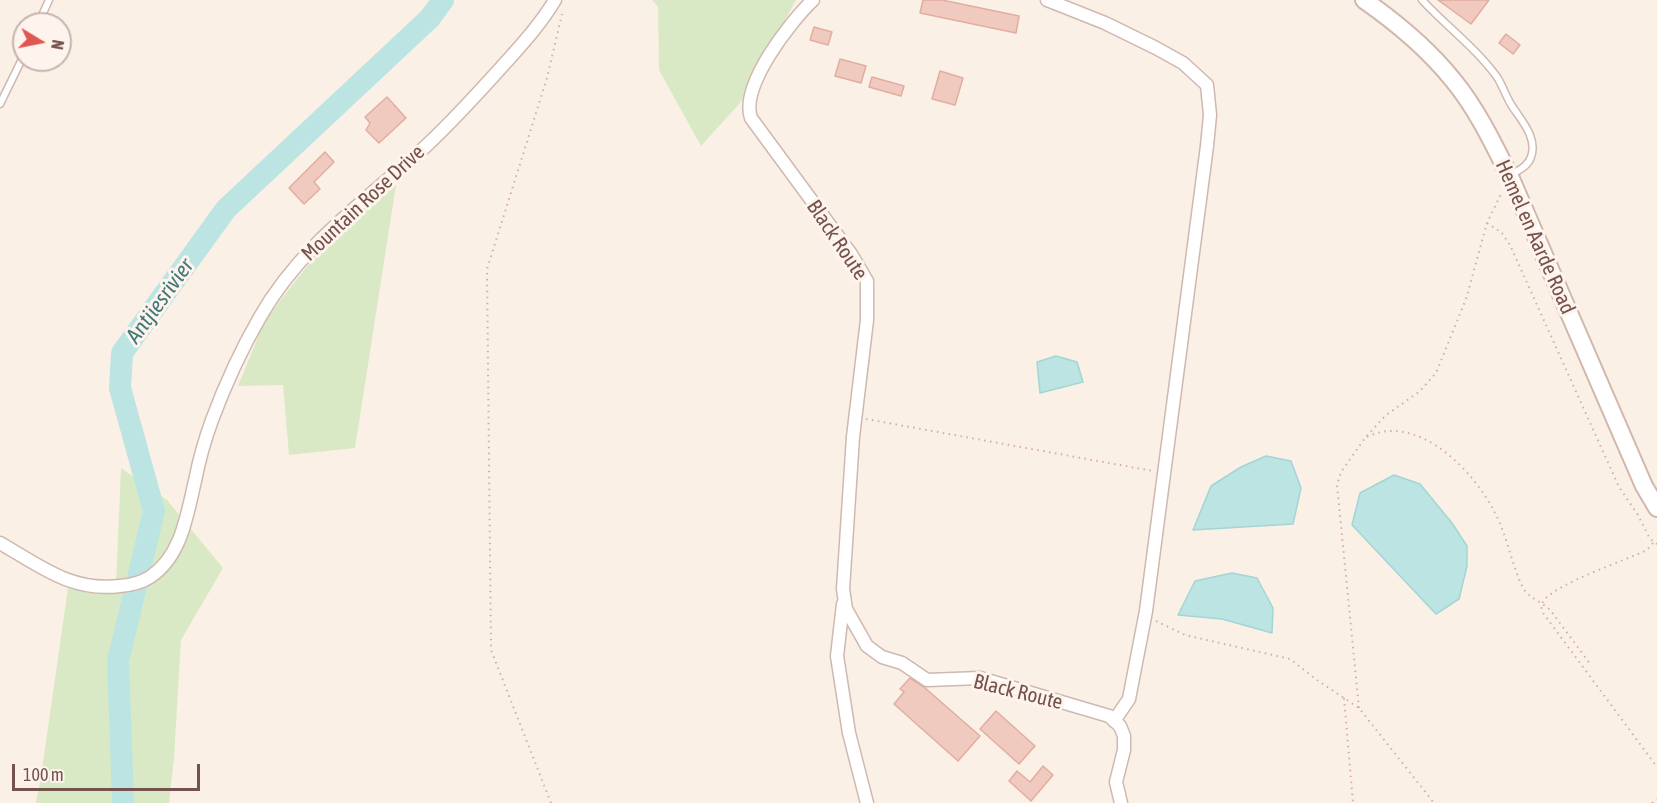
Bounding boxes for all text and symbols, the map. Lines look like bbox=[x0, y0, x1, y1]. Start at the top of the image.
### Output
north arrow bbox=[12, 12, 72, 72]
text: N bbox=[48, 39, 67, 51]
street label: Mountain Rose Drive bbox=[296, 140, 430, 266]
street label: Hemel en Aarde Road bbox=[1490, 156, 1580, 318]
street label: Black Route bbox=[801, 195, 873, 285]
water label: Antjiesrivier bbox=[121, 254, 199, 348]
street label: Black Route bbox=[971, 669, 1065, 715]
scale bar bbox=[15, 752, 202, 790]
text: 100 m bbox=[23, 764, 64, 785]

